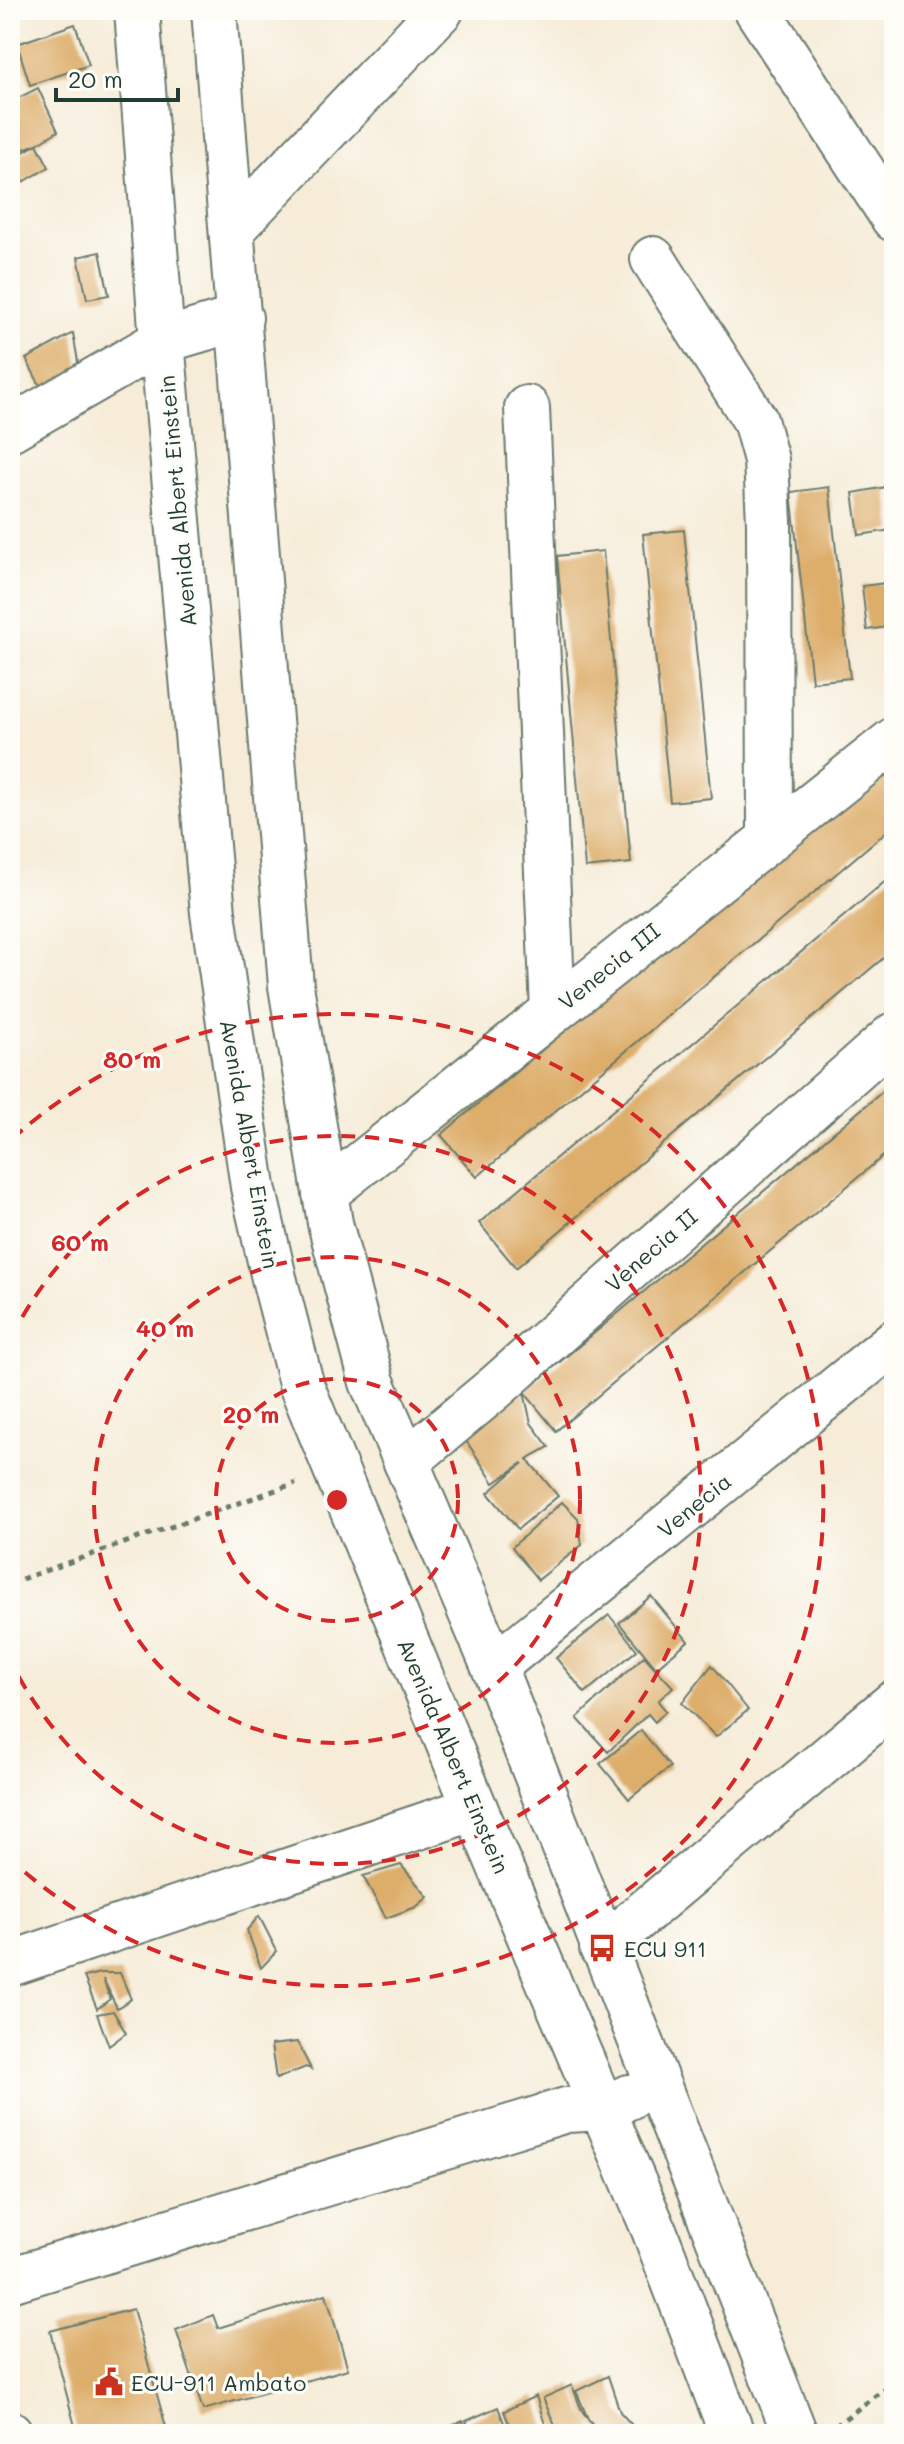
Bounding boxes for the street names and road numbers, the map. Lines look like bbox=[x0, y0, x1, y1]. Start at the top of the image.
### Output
street label: Avenida Albert Einstein bbox=[152, 374, 202, 628]
street label: Venecia III bbox=[552, 916, 666, 1016]
street label: Avenida Albert Einstein bbox=[214, 1017, 286, 1271]
street label: Venecia II bbox=[599, 1202, 703, 1298]
street label: Venecia bbox=[651, 1466, 737, 1544]
street label: Avenida Albert Einstein bbox=[391, 1634, 517, 1878]

